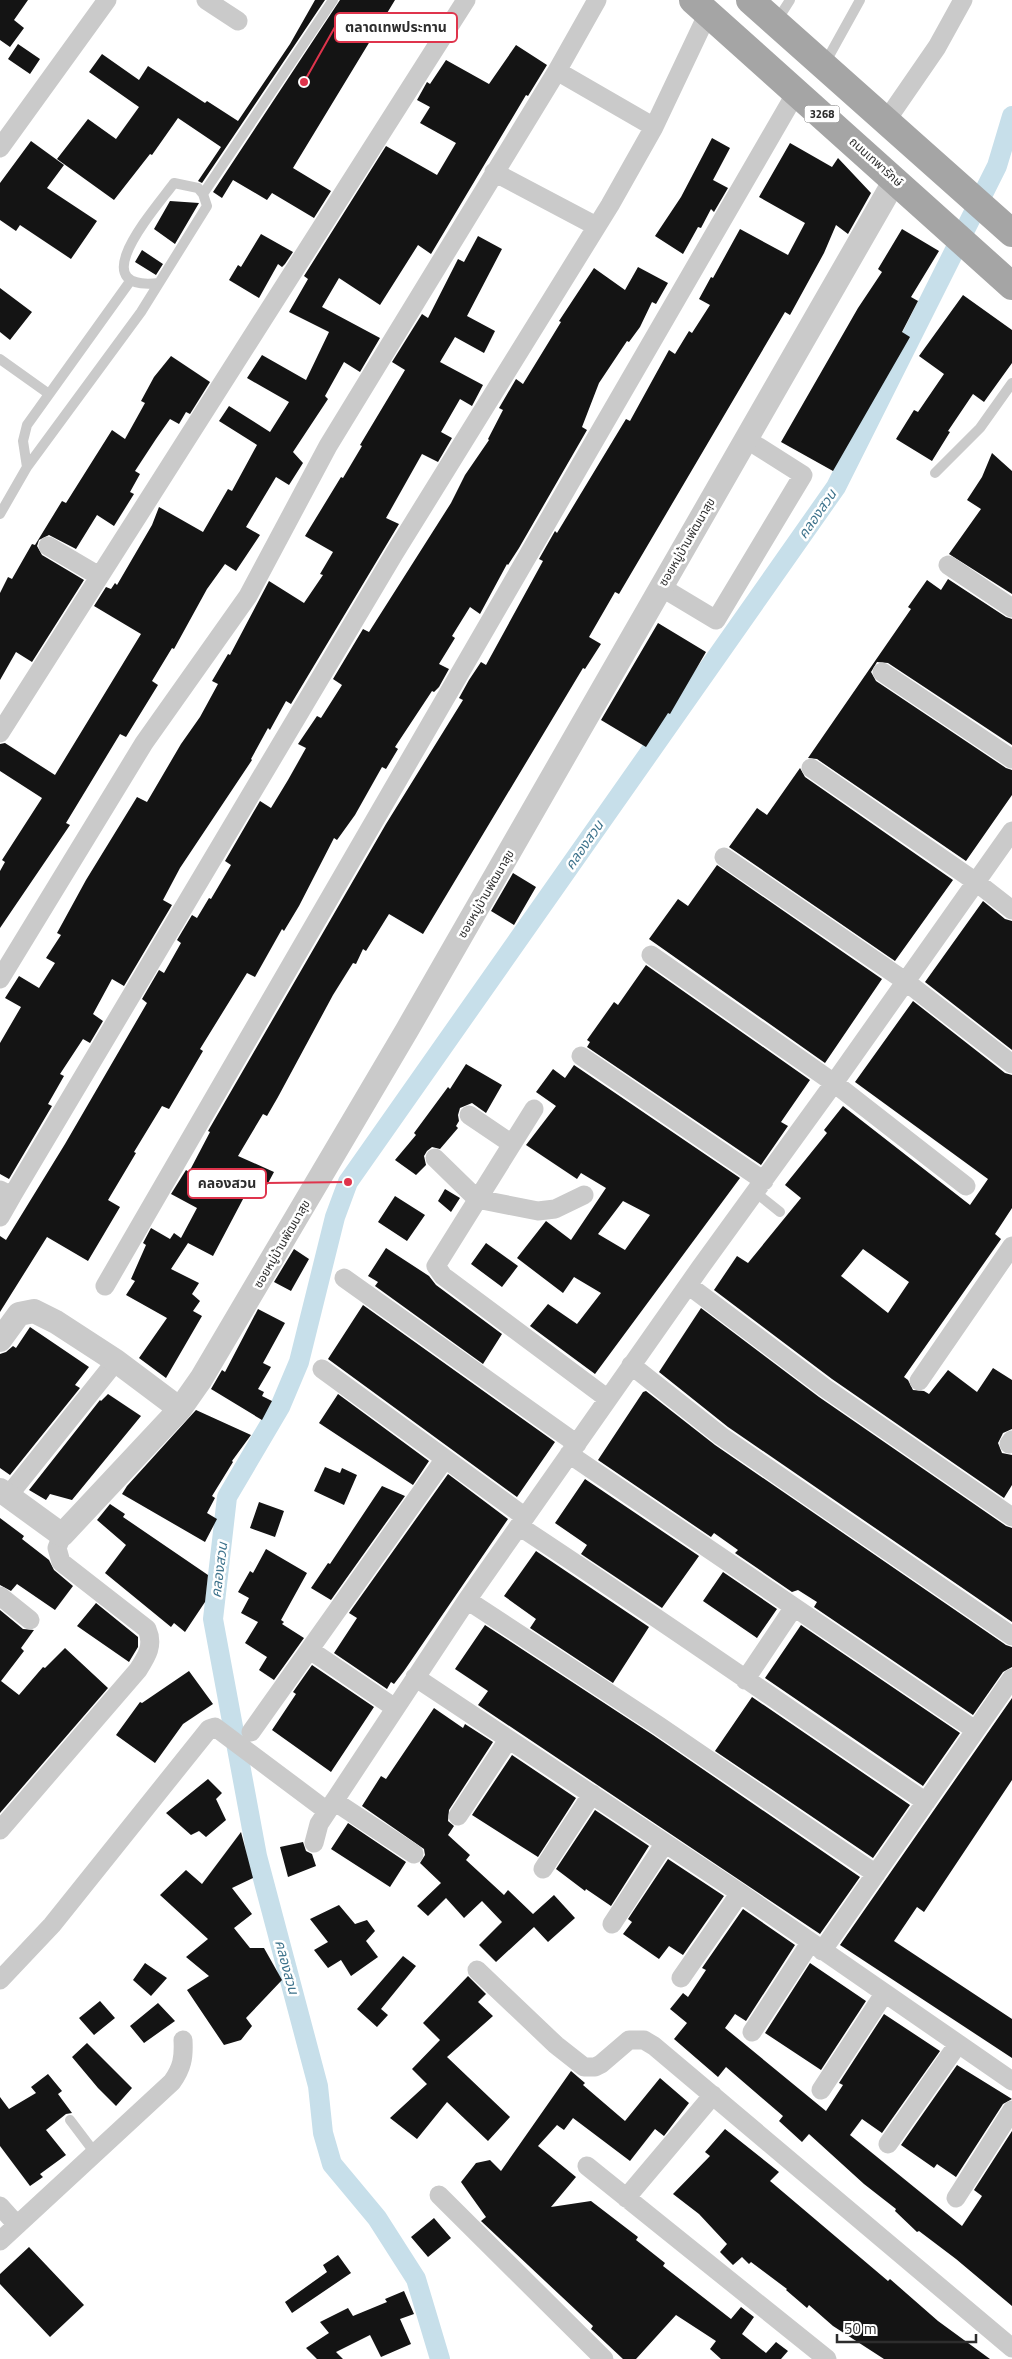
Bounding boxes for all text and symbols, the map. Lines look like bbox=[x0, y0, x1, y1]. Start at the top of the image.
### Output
callout: ตลาดเทพประทาน bbox=[335, 13, 457, 42]
text: ตลาดเทพประทาน bbox=[345, 16, 447, 37]
road number: 3268 bbox=[804, 106, 840, 122]
street label: ถนนเทพารักษ์ bbox=[845, 132, 908, 191]
water label: คลองสวน bbox=[792, 484, 842, 543]
street label: ซอยหมู่บ้านพัฒนาสุข bbox=[653, 494, 720, 590]
water label: คลองสวน bbox=[559, 815, 609, 874]
street label: ซอยหมู่บ้านพัฒนาสุข bbox=[452, 846, 519, 942]
callout: คลองสวน bbox=[188, 1169, 266, 1198]
text: คลองสวน bbox=[198, 1172, 256, 1193]
street label: ซอยหมู่บ้านพัฒนาสุข bbox=[248, 1196, 315, 1292]
water label: คลองสวน bbox=[205, 1540, 232, 1599]
water label: คลองสวน bbox=[270, 1937, 305, 1998]
scale bar bbox=[837, 2312, 976, 2344]
text: 50 m bbox=[844, 2317, 877, 2340]

